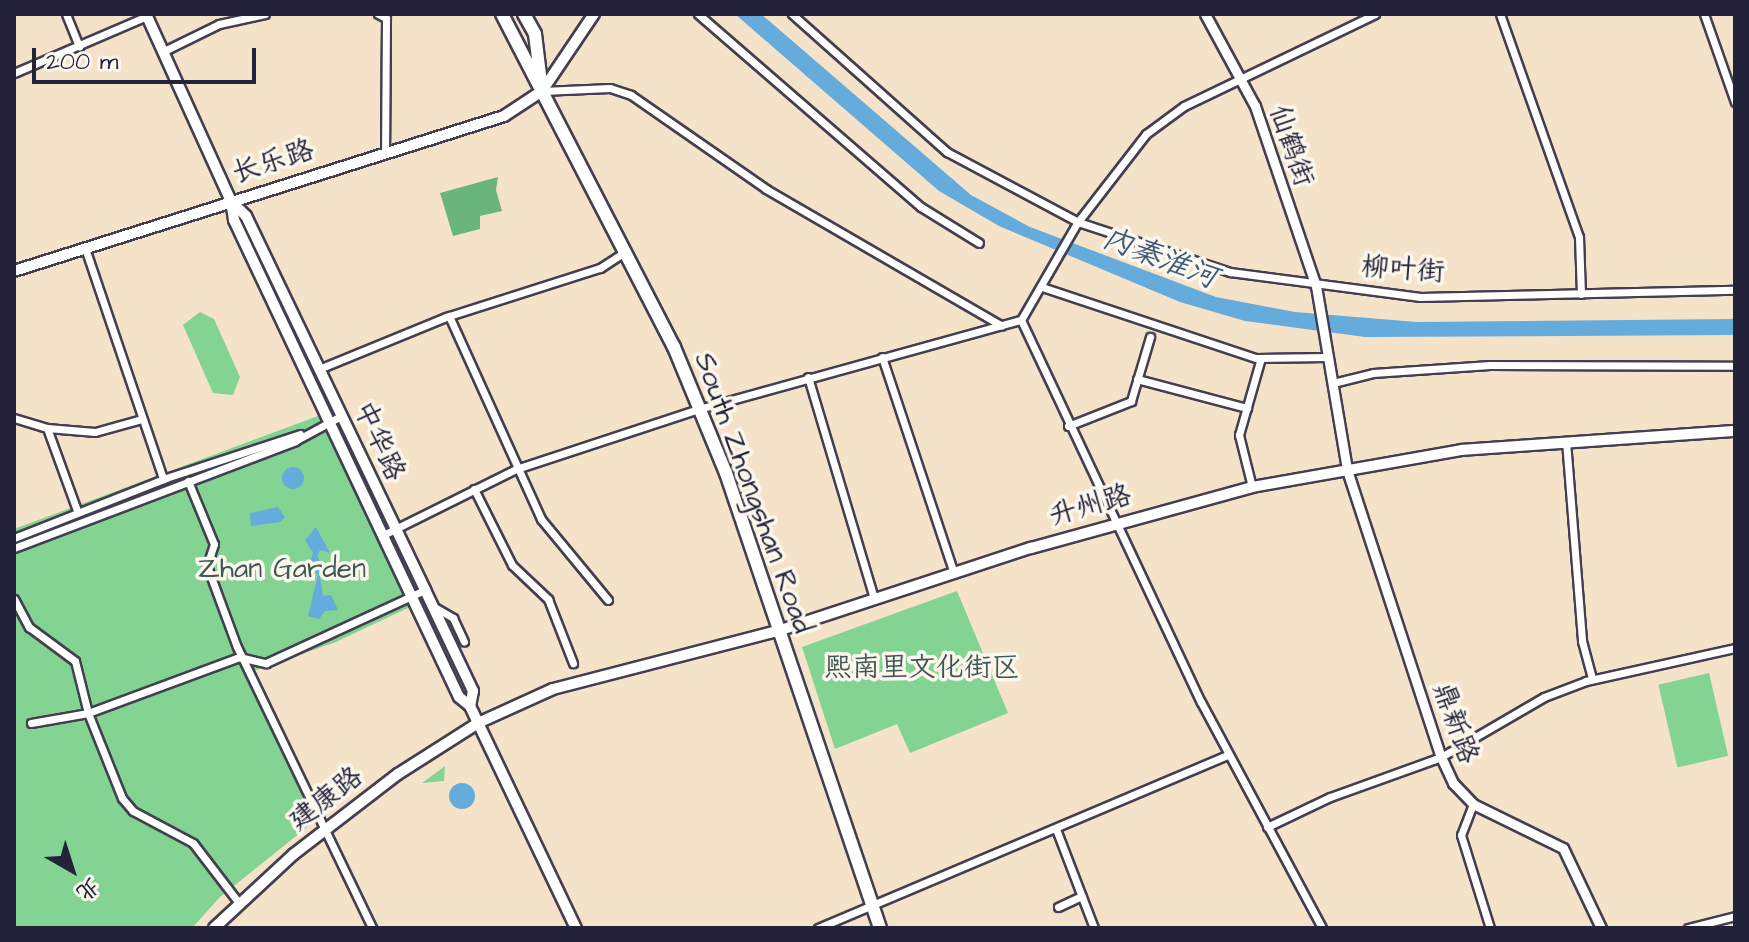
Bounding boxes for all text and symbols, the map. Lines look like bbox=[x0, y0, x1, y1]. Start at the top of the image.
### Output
scale bar bbox=[36, 32, 260, 82]
text: 200 m bbox=[46, 45, 118, 79]
street label: 仙鹤街 bbox=[1261, 101, 1321, 191]
street label: 长乐路 bbox=[228, 133, 318, 191]
water label: 内秦淮河 bbox=[1098, 220, 1222, 296]
street label: 柳叶街 bbox=[1360, 250, 1446, 290]
street label: South Zhongshan Road bbox=[687, 348, 819, 638]
street label: 中华路 bbox=[346, 396, 412, 486]
street label: 升州路 bbox=[1045, 478, 1135, 534]
park label: Zhan Garden bbox=[198, 552, 366, 586]
park label: 熙南里文化街区 bbox=[824, 651, 1020, 685]
street label: 鼎新路 bbox=[1425, 678, 1485, 768]
street label: 建康路 bbox=[283, 760, 369, 838]
north arrow bbox=[32, 830, 112, 910]
text: 北 bbox=[69, 870, 106, 908]

